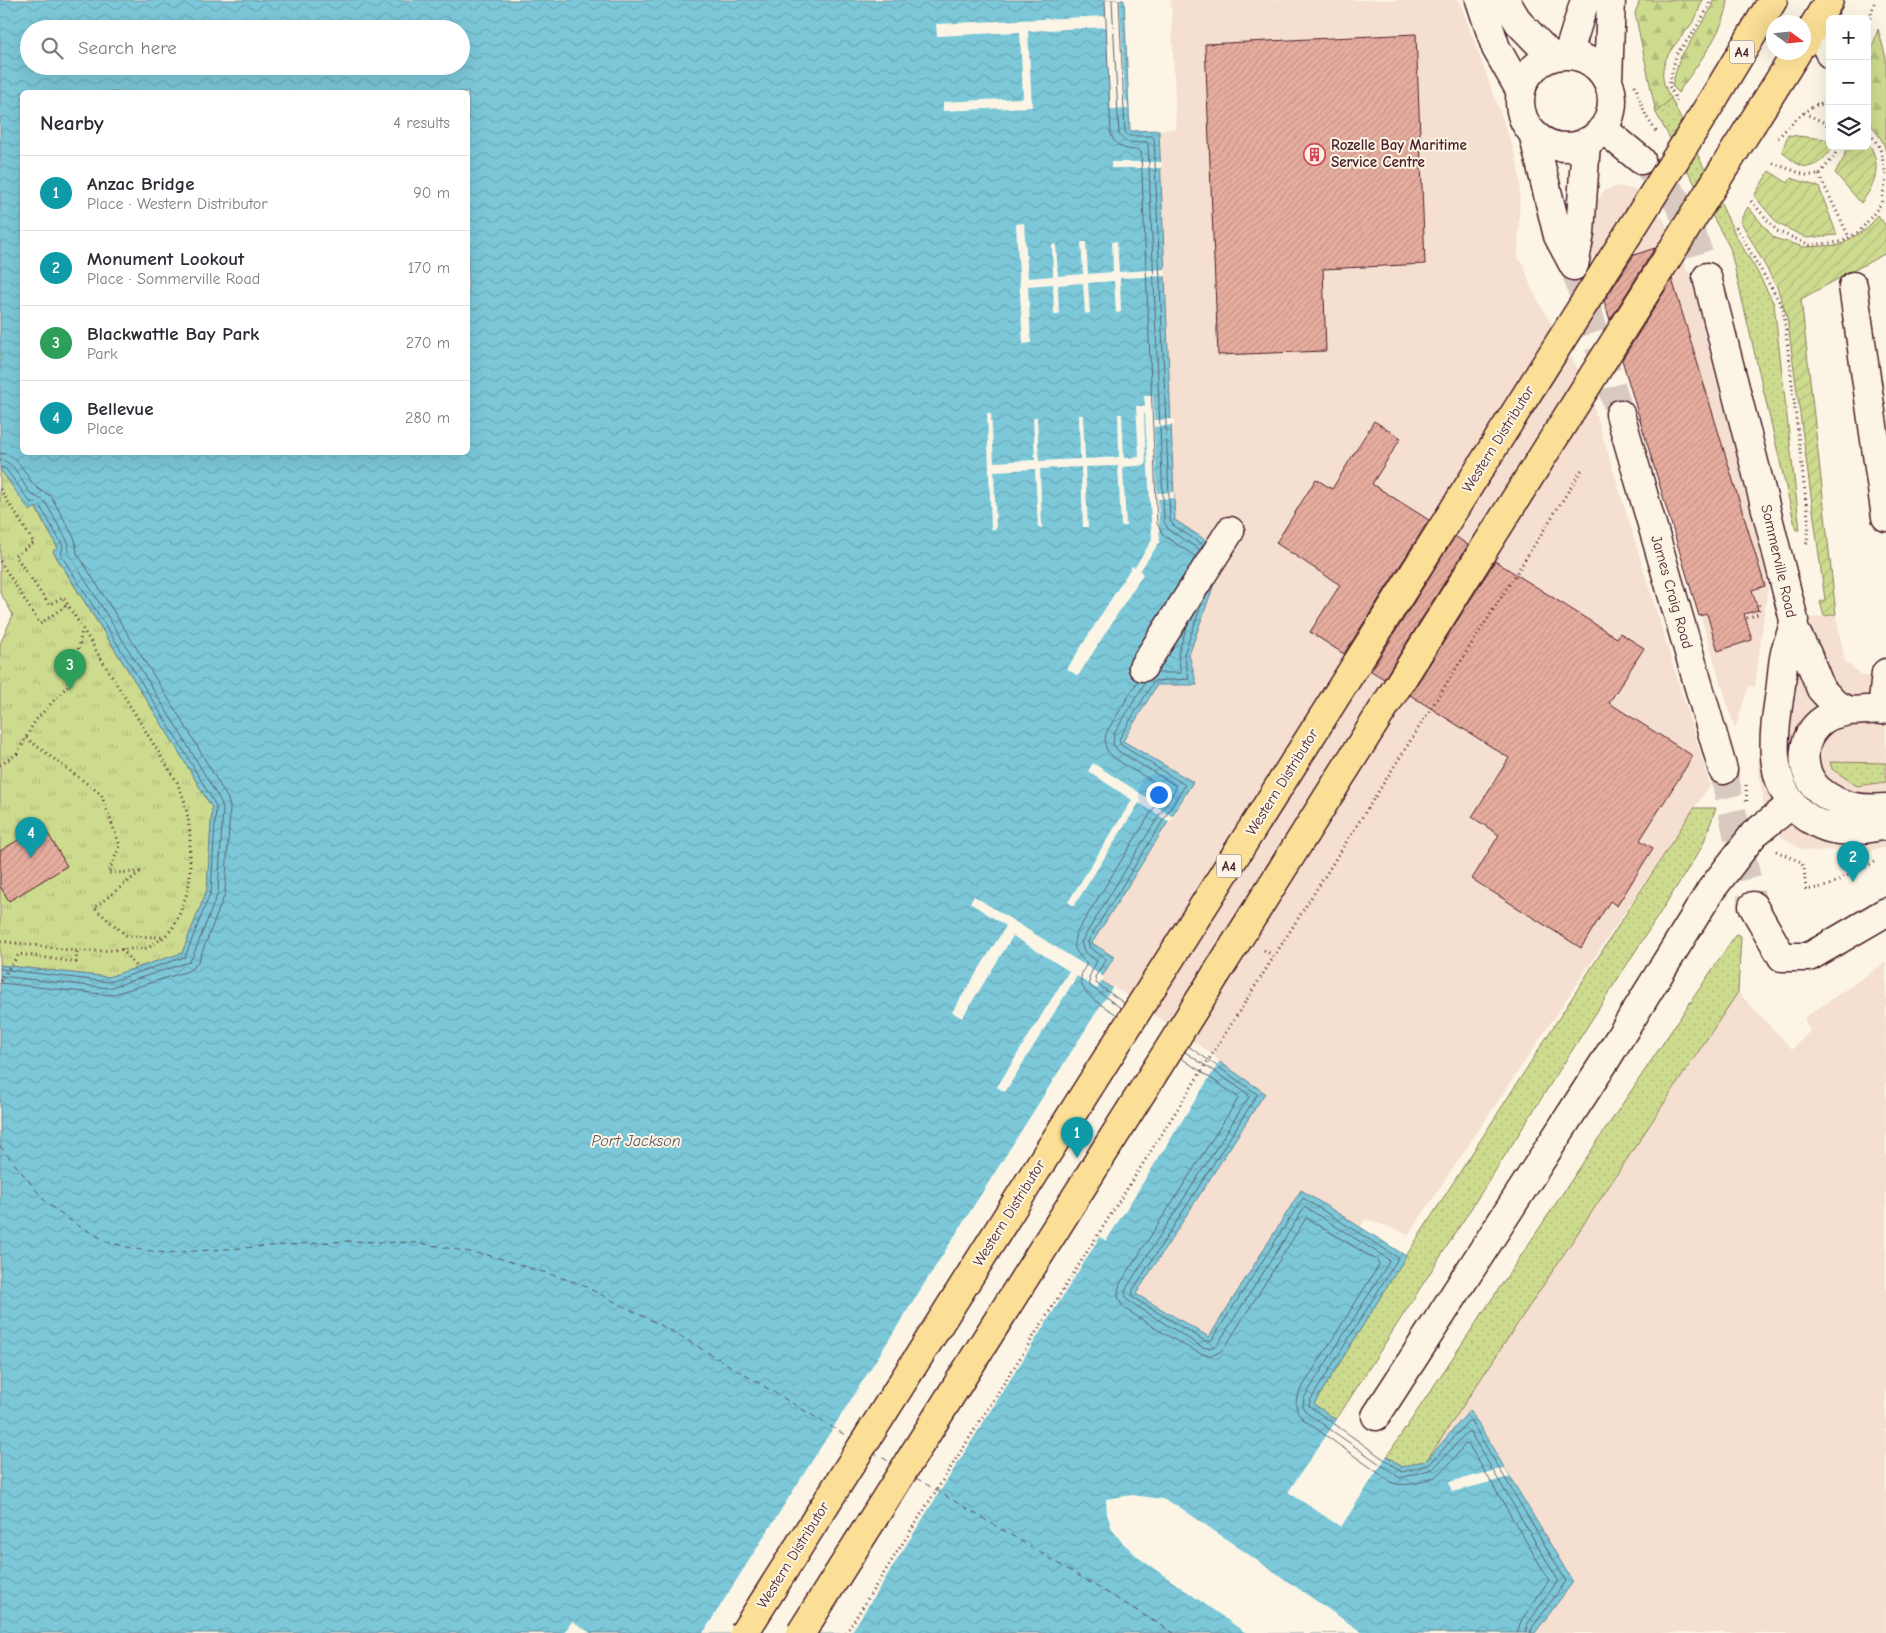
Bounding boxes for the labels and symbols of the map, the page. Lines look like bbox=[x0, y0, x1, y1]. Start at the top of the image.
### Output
north arrow bbox=[1766, 15, 1811, 60]
road number: A4 bbox=[1730, 41, 1754, 64]
place label: Rozelle Bay Maritime Service Centre bbox=[1331, 136, 1467, 171]
building icon: Rozelle Bay Maritime Service Centre bbox=[1303, 142, 1327, 166]
street label: Western Distributor bbox=[1458, 382, 1538, 496]
street label: Sommerville Road bbox=[1757, 503, 1801, 619]
street label: James Craig Road bbox=[1647, 533, 1697, 651]
pin: 3 bbox=[54, 649, 86, 690]
street label: Western Distributor bbox=[1242, 725, 1322, 839]
your location bbox=[1146, 782, 1172, 808]
pin: 4 bbox=[15, 817, 47, 858]
pin: 2 bbox=[1837, 841, 1869, 882]
road number: A4 bbox=[1216, 854, 1242, 878]
pin: 1 bbox=[1061, 1117, 1093, 1158]
water label: Port Jackson bbox=[591, 1132, 681, 1150]
street label: Western Distributor bbox=[969, 1156, 1049, 1270]
street label: Western Distributor bbox=[753, 1498, 833, 1612]

